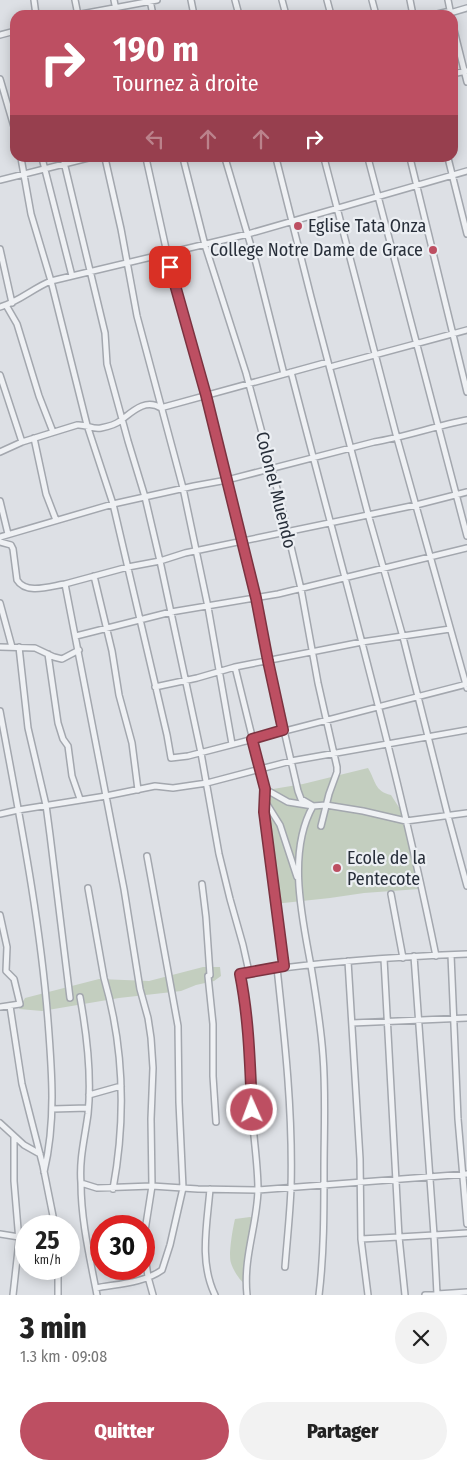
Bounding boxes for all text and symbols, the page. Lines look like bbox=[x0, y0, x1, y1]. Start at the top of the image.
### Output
text: 190 m bbox=[113, 28, 199, 70]
icon: right bbox=[30, 30, 95, 95]
text: Tournez à droite bbox=[113, 70, 259, 97]
icon: left bbox=[141, 125, 169, 153]
icon: ahead bbox=[194, 125, 222, 153]
icon: ahead bbox=[247, 125, 275, 153]
icon: right bbox=[300, 125, 328, 153]
place label: Eglise Tata Onza bbox=[308, 215, 426, 237]
marker: Eglise Tata Onza bbox=[292, 220, 304, 232]
place label: College Notre Dame de Grace bbox=[210, 239, 423, 261]
marker: College Notre Dame de Grace bbox=[427, 244, 439, 256]
pin bbox=[149, 246, 191, 288]
icon: arrive bbox=[156, 253, 184, 281]
street label: Colonel Muendo bbox=[251, 429, 301, 551]
place label: Ecole de la Pentecote bbox=[347, 847, 426, 890]
marker: Ecole de la Pentecote bbox=[331, 862, 343, 874]
position arrow bbox=[225, 1083, 277, 1135]
speed limit sign: 30 bbox=[90, 1215, 155, 1280]
text: 25 bbox=[36, 1226, 59, 1256]
text: km/h bbox=[34, 1253, 61, 1267]
text: 3 min bbox=[20, 1310, 87, 1346]
button: close bbox=[395, 1312, 447, 1364]
text: 1.3 km · 09:08 bbox=[20, 1347, 107, 1366]
button: Quitter bbox=[20, 1402, 229, 1460]
button: Partager bbox=[239, 1402, 447, 1460]

